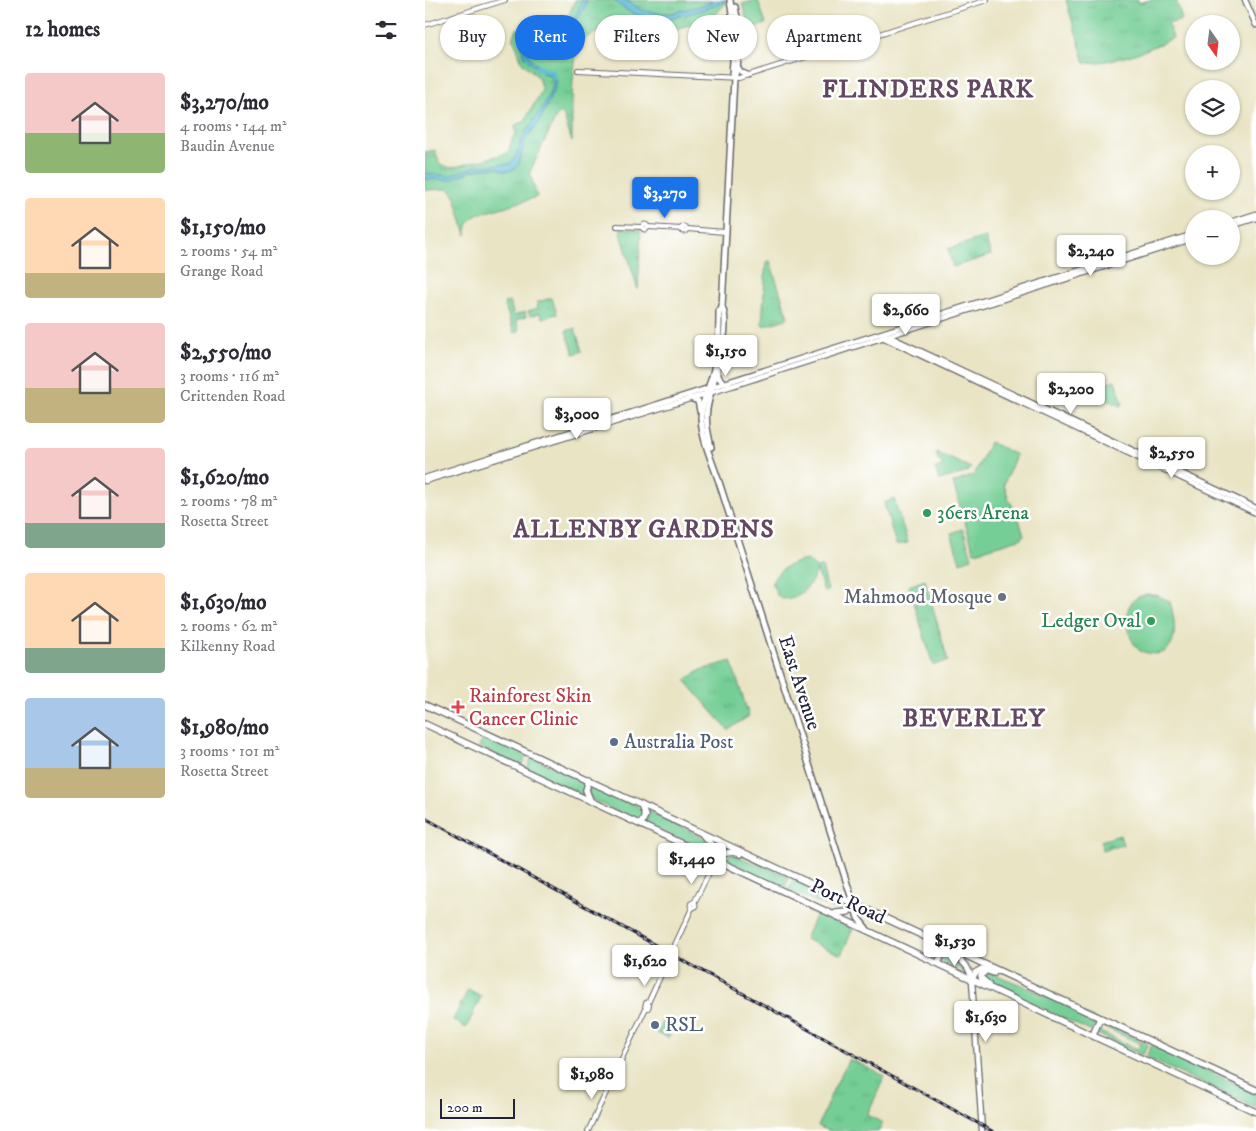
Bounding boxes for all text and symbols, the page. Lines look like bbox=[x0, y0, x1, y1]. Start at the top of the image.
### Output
chip: Buy bbox=[440, 15, 505, 60]
chip: Rent bbox=[515, 15, 585, 60]
chip: Filters bbox=[595, 15, 678, 60]
chip: New bbox=[688, 15, 757, 60]
chip: Apartment bbox=[767, 15, 880, 60]
north arrow bbox=[1185, 15, 1240, 70]
map controls bbox=[1185, 15, 1240, 265]
icon: filters bbox=[372, 16, 400, 44]
text: 12 homes bbox=[25, 17, 100, 43]
district label: FLINDERS PARK bbox=[822, 74, 1034, 105]
button: layers bbox=[1185, 80, 1240, 135]
text: $3,270/mo bbox=[180, 90, 269, 116]
icon: home bbox=[65, 93, 125, 153]
text: 4 rooms · 144 m² bbox=[180, 116, 287, 136]
text: Baudin Avenue bbox=[180, 136, 275, 156]
button: + bbox=[1185, 145, 1240, 200]
pin: $3,270 bbox=[624, 176, 706, 219]
text: $3,270 bbox=[643, 183, 687, 203]
button: − bbox=[1185, 210, 1240, 265]
text: $1,150/mo bbox=[180, 215, 266, 241]
icon: home bbox=[65, 218, 125, 278]
pin: $2,240 bbox=[1050, 234, 1132, 277]
text: 2 rooms · 54 m² bbox=[180, 241, 277, 261]
text: $2,240 bbox=[1068, 241, 1114, 261]
text: Grange Road bbox=[180, 261, 263, 281]
pin: $2,660 bbox=[865, 294, 947, 336]
text: $2,660 bbox=[883, 300, 929, 320]
pin: $1,150 bbox=[685, 334, 767, 377]
text: $2,550/mo bbox=[180, 340, 271, 366]
text: $1,150 bbox=[705, 341, 747, 361]
icon: home bbox=[65, 343, 125, 403]
text: 3 rooms · 116 m² bbox=[180, 366, 279, 386]
pin: $2,200 bbox=[1030, 372, 1112, 415]
text: $2,200 bbox=[1048, 379, 1094, 399]
text: Crittenden Road bbox=[180, 386, 285, 406]
pin: $3,000 bbox=[536, 398, 618, 440]
text: $3,000 bbox=[555, 404, 599, 424]
pin: $2,550 bbox=[1131, 436, 1213, 479]
text: $2,550 bbox=[1149, 443, 1195, 463]
text: $1,620/mo bbox=[180, 465, 269, 491]
icon: home bbox=[65, 468, 125, 528]
text: 2 rooms · 78 m² bbox=[180, 491, 277, 511]
place label: 36ers Arena bbox=[937, 501, 1029, 526]
marker: 36ers Arena bbox=[921, 507, 933, 519]
text: Rosetta Street bbox=[180, 511, 269, 531]
district label: ALLENBY GARDENS bbox=[512, 514, 775, 545]
place label: Mahmood Mosque bbox=[844, 585, 992, 610]
text: $1,630/mo bbox=[180, 590, 267, 616]
marker: Mahmood Mosque bbox=[996, 591, 1008, 603]
icon: home bbox=[65, 593, 125, 653]
place label: Ledger Oval bbox=[1041, 609, 1141, 634]
marker: Ledger Oval bbox=[1145, 615, 1157, 627]
text: 2 rooms · 62 m² bbox=[180, 616, 277, 636]
street label: East Avenue bbox=[772, 633, 826, 733]
text: Kilkenny Road bbox=[180, 636, 275, 656]
place label: Rainforest Skin Cancer Clinic bbox=[469, 684, 592, 732]
marker: Rainforest Skin Cancer Clinic bbox=[451, 700, 465, 714]
district label: BEVERLEY bbox=[902, 703, 1046, 734]
text: $1,980/mo bbox=[180, 715, 269, 741]
icon: home bbox=[65, 718, 125, 778]
place label: Australia Post bbox=[624, 730, 733, 755]
marker: Australia Post bbox=[608, 736, 620, 748]
text: 3 rooms · 101 m² bbox=[180, 741, 279, 761]
text: Rosetta Street bbox=[180, 761, 269, 781]
pin: $1,440 bbox=[651, 842, 733, 885]
text: $1,440 bbox=[669, 849, 715, 869]
street label: Port Road bbox=[806, 874, 890, 930]
pin: $1,530 bbox=[914, 924, 996, 967]
text: $1,530 bbox=[934, 931, 976, 951]
pin: $1,620 bbox=[604, 944, 686, 987]
text: $1,620 bbox=[623, 951, 667, 971]
pin: $1,630 bbox=[945, 1000, 1027, 1043]
text: $1,630 bbox=[965, 1007, 1007, 1027]
place label: RSL bbox=[665, 1013, 704, 1038]
marker: RSL bbox=[649, 1019, 661, 1031]
pin: $1,980 bbox=[551, 1058, 633, 1100]
text: $1,980 bbox=[570, 1064, 614, 1084]
scale bar bbox=[440, 1096, 515, 1119]
text: 200 m bbox=[447, 1099, 482, 1117]

